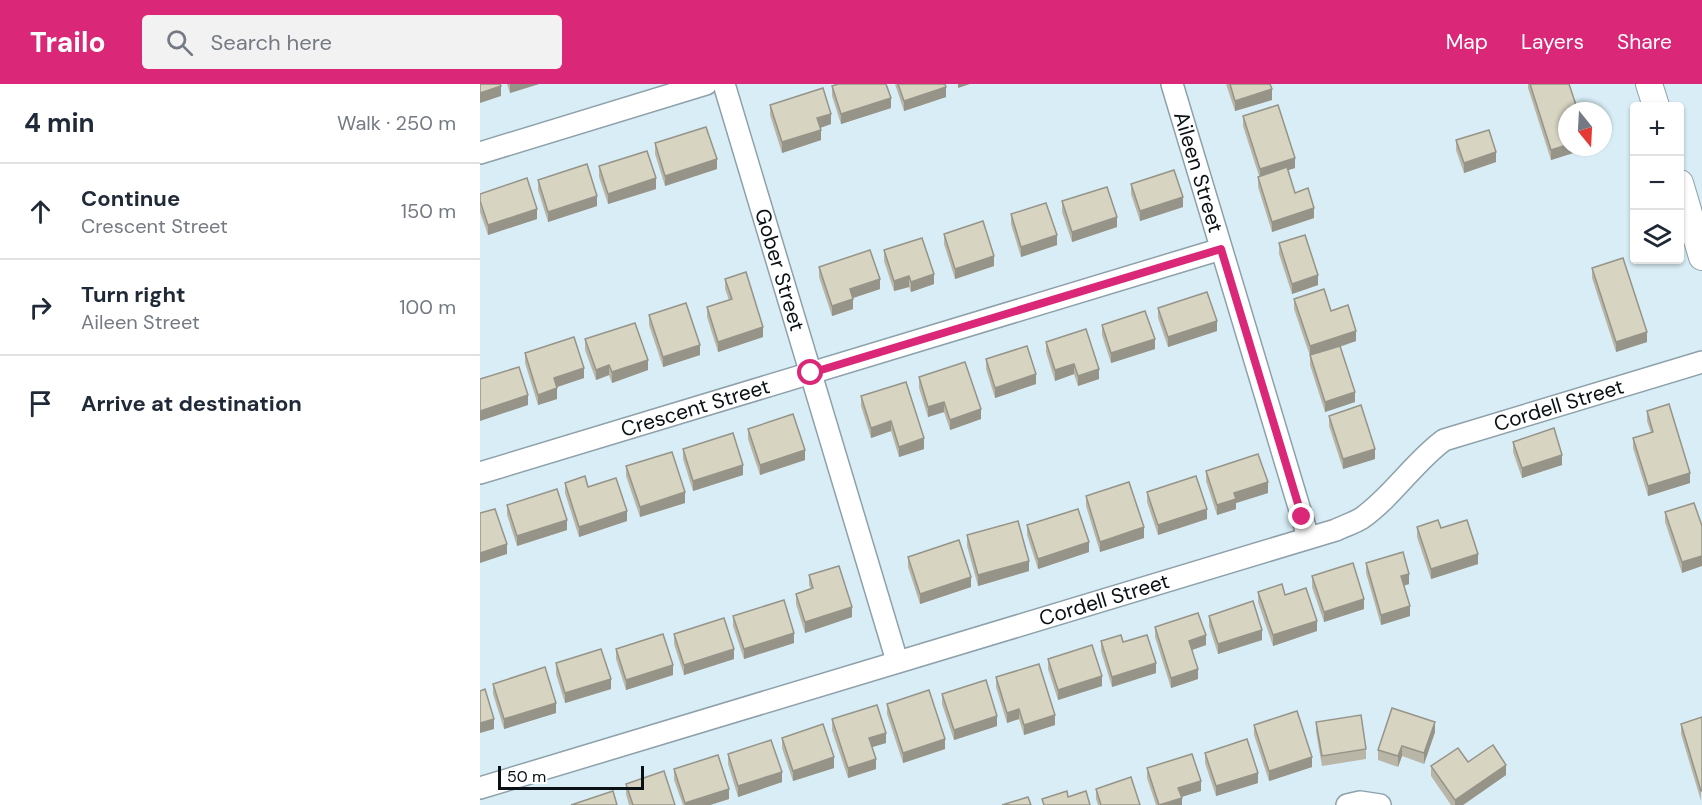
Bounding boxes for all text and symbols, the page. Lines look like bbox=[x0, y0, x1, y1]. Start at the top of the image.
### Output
search box bbox=[142, 15, 562, 69]
text: Trailo bbox=[30, 24, 106, 61]
icon: search bbox=[163, 26, 196, 59]
text: Search here bbox=[211, 28, 332, 57]
text: Map bbox=[1446, 28, 1488, 56]
text: Layers bbox=[1521, 28, 1584, 56]
text: Share bbox=[1617, 28, 1672, 56]
north arrow bbox=[1558, 102, 1612, 156]
map controls bbox=[1630, 102, 1684, 264]
button: + bbox=[1630, 102, 1684, 156]
text: 4 min bbox=[24, 106, 95, 140]
street label: Aileen Street bbox=[1167, 108, 1230, 236]
text: Walk · 250 m bbox=[337, 110, 456, 136]
button: − bbox=[1630, 156, 1684, 210]
text: Continue bbox=[81, 184, 180, 213]
icon: ahead bbox=[24, 195, 57, 228]
text: 150 m bbox=[401, 198, 456, 224]
street label: Gober Street bbox=[748, 205, 811, 334]
button: layers bbox=[1630, 210, 1684, 264]
text: Crescent Street bbox=[81, 213, 228, 239]
text: Turn right bbox=[81, 280, 186, 309]
icon: right bbox=[24, 291, 57, 324]
text: 100 m bbox=[399, 294, 456, 320]
text: Aileen Street bbox=[81, 309, 200, 335]
route start bbox=[797, 359, 823, 385]
street label: Crescent Street bbox=[617, 372, 773, 444]
street label: Cordell Street bbox=[1490, 372, 1627, 438]
icon: arrive bbox=[24, 387, 57, 420]
text: Arrive at destination bbox=[81, 389, 302, 418]
route end bbox=[1288, 503, 1314, 529]
street label: Cordell Street bbox=[1036, 567, 1173, 633]
scale bar bbox=[498, 763, 644, 790]
text: 50 m bbox=[507, 766, 546, 787]

